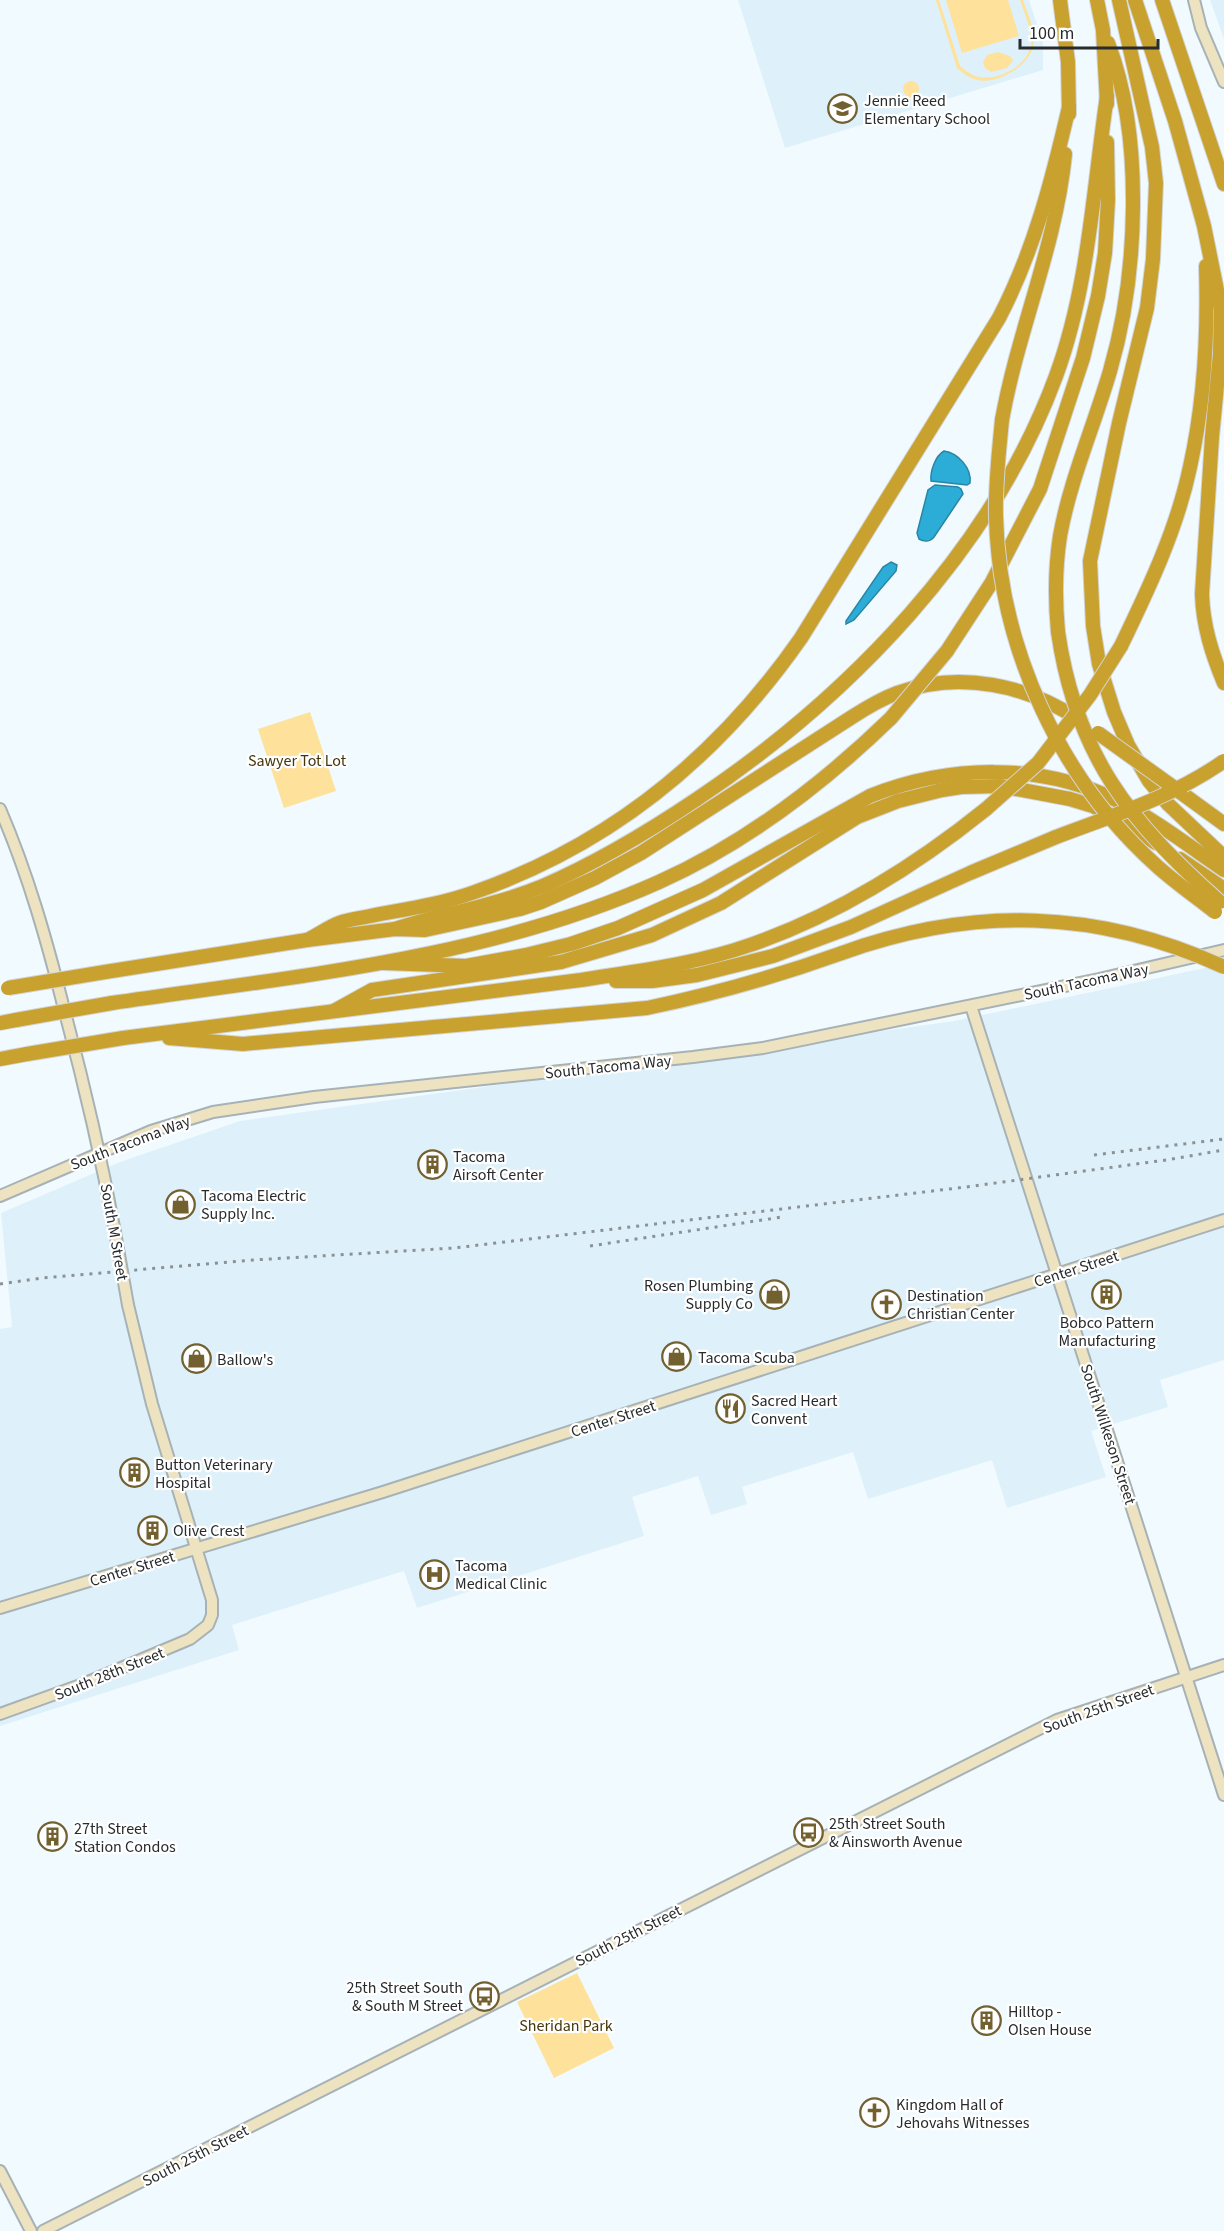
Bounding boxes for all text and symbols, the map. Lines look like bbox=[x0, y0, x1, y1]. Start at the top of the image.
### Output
scale bar bbox=[1020, 12, 1158, 50]
text: 100 m bbox=[1029, 21, 1074, 46]
place label: Jennie Reed Elementary School bbox=[864, 90, 990, 130]
school or university icon: Jennie Reed Elementary School bbox=[827, 93, 859, 125]
park label: Sawyer Tot Lot bbox=[248, 750, 347, 772]
street label: South Tacoma Way bbox=[1022, 958, 1151, 1006]
street label: South Tacoma Way bbox=[544, 1049, 673, 1085]
street label: South Tacoma Way bbox=[67, 1110, 194, 1176]
place label: Tacoma Airsoft Center bbox=[453, 1146, 544, 1186]
building icon: Tacoma Airsoft Center bbox=[416, 1149, 448, 1181]
street label: South M Street bbox=[95, 1182, 133, 1283]
place label: Tacoma Electric Supply Inc. bbox=[201, 1185, 306, 1225]
shop icon: Tacoma Electric Supply Inc. bbox=[164, 1188, 196, 1220]
street label: Center Street bbox=[1031, 1245, 1122, 1293]
place label: Rosen Plumbing Supply Co bbox=[644, 1275, 753, 1315]
shop icon: Rosen Plumbing Supply Co bbox=[758, 1278, 790, 1310]
building icon: Bobco Pattern Manufacturing bbox=[1091, 1278, 1123, 1310]
place label: Destination Christian Center bbox=[907, 1285, 1015, 1325]
church icon: Destination Christian Center bbox=[870, 1288, 902, 1320]
place label: Bobco Pattern Manufacturing bbox=[1058, 1312, 1156, 1352]
shop icon: Tacoma Scuba bbox=[661, 1341, 693, 1373]
shop icon: Ballow's bbox=[180, 1343, 212, 1375]
place label: Tacoma Scuba bbox=[698, 1347, 795, 1369]
place label: Ballow's bbox=[217, 1349, 273, 1371]
street label: South Wilkeson Street bbox=[1075, 1361, 1141, 1508]
place label: Sacred Heart Convent bbox=[751, 1390, 838, 1430]
restaurant icon: Sacred Heart Convent bbox=[714, 1393, 746, 1425]
street label: Center Street bbox=[568, 1395, 659, 1443]
place label: Button Veterinary Hospital bbox=[155, 1454, 273, 1494]
building icon: Button Veterinary Hospital bbox=[118, 1457, 150, 1489]
building icon: Olive Crest bbox=[136, 1514, 168, 1546]
place label: Olive Crest bbox=[173, 1520, 245, 1542]
street label: Center Street bbox=[87, 1545, 178, 1592]
place label: Tacoma Medical Clinic bbox=[455, 1555, 547, 1595]
hospital icon: Tacoma Medical Clinic bbox=[418, 1558, 450, 1590]
street label: South 28th Street bbox=[51, 1642, 168, 1706]
street label: South 25th Street bbox=[1040, 1678, 1157, 1739]
place label: 25th Street South & Ainsworth Avenue bbox=[829, 1813, 962, 1853]
bus stop icon: 25th Street South & Ainsworth Avenue bbox=[792, 1816, 824, 1848]
place label: 27th Street Station Condos bbox=[74, 1818, 176, 1858]
building icon: 27th Street Station Condos bbox=[37, 1821, 69, 1853]
street label: South 25th Street bbox=[572, 1899, 686, 1972]
place label: 25th Street South & South M Street bbox=[346, 1977, 464, 2017]
bus stop icon: 25th Street South & South M Street bbox=[468, 1980, 500, 2012]
place label: Hilltop - Olsen House bbox=[1008, 2001, 1092, 2041]
building icon: Hilltop - Olsen House bbox=[971, 2004, 1003, 2036]
park label: Sheridan Park bbox=[519, 2015, 613, 2037]
place label: Kingdom Hall of Jehovahs Witnesses bbox=[896, 2094, 1030, 2134]
church icon: Kingdom Hall of Jehovahs Witnesses bbox=[859, 2097, 891, 2129]
street label: South 25th Street bbox=[139, 2119, 253, 2192]

